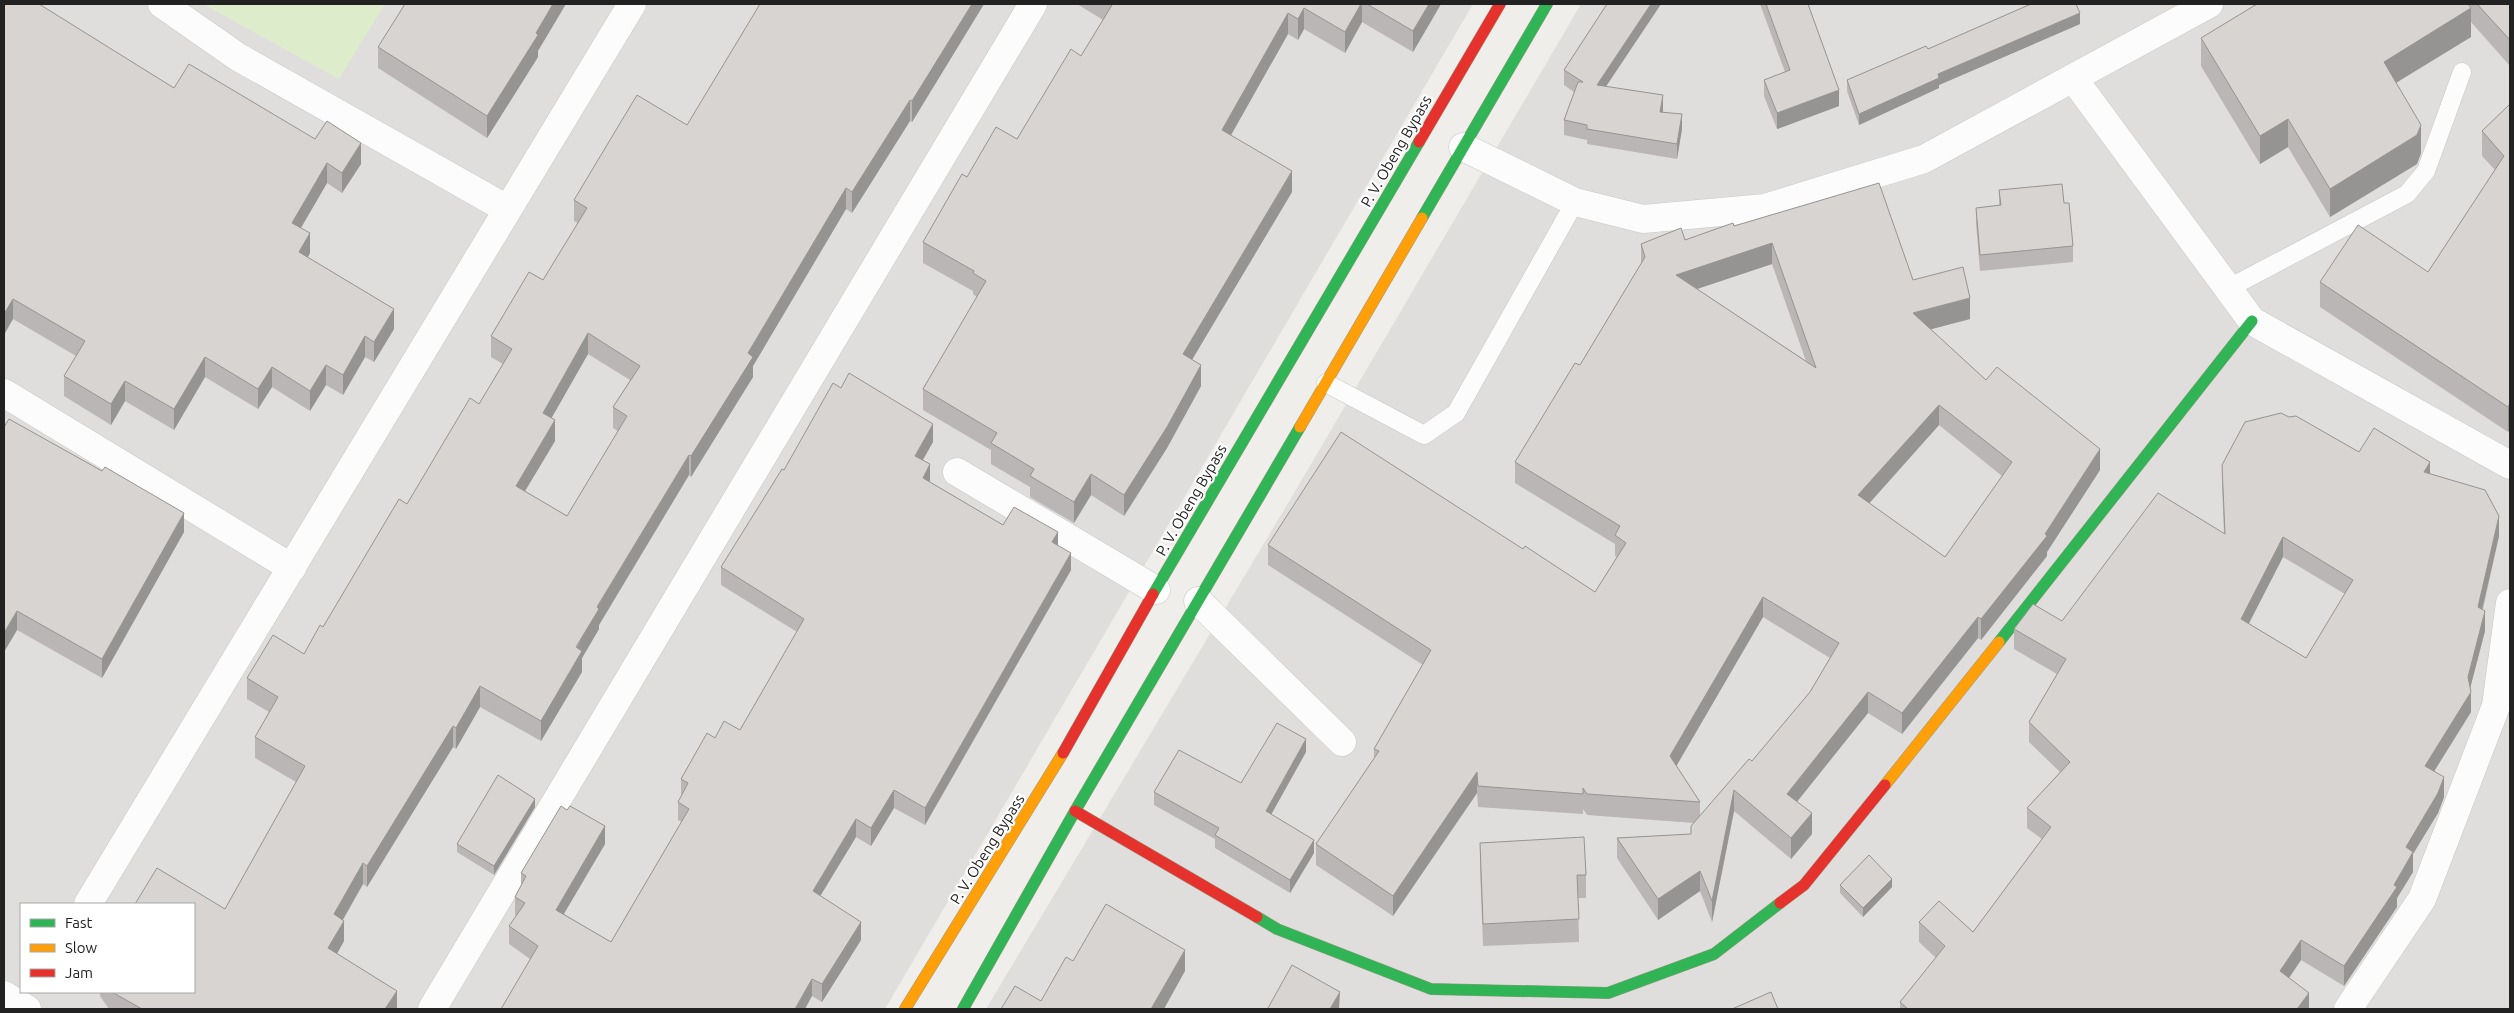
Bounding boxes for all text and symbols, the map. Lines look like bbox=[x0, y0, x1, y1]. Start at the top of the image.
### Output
street label: P. V. Obeng Bypass bbox=[1357, 92, 1435, 210]
street label: P. V. Obeng Bypass bbox=[1152, 441, 1230, 559]
street label: P. V. Obeng Bypass bbox=[946, 791, 1028, 907]
legend bbox=[20, 903, 195, 993]
text: Fast bbox=[65, 914, 93, 931]
text: Slow bbox=[65, 939, 98, 956]
text: Jam bbox=[65, 964, 93, 981]

